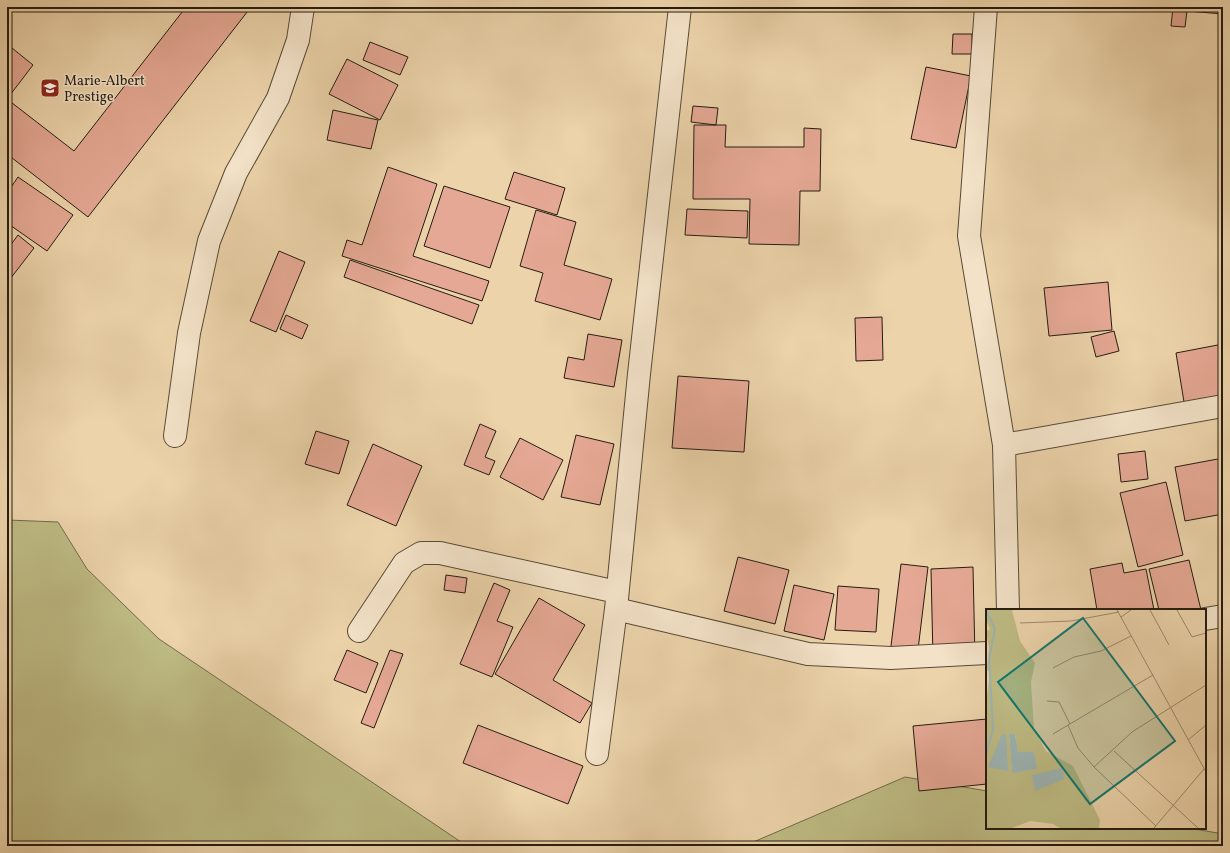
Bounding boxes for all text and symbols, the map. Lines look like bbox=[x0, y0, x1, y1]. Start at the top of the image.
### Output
place label: Marie-Albert Prestige bbox=[64, 72, 145, 107]
school or university icon: Marie-Albert Prestige bbox=[39, 77, 61, 99]
inset map bbox=[986, 609, 1206, 829]

